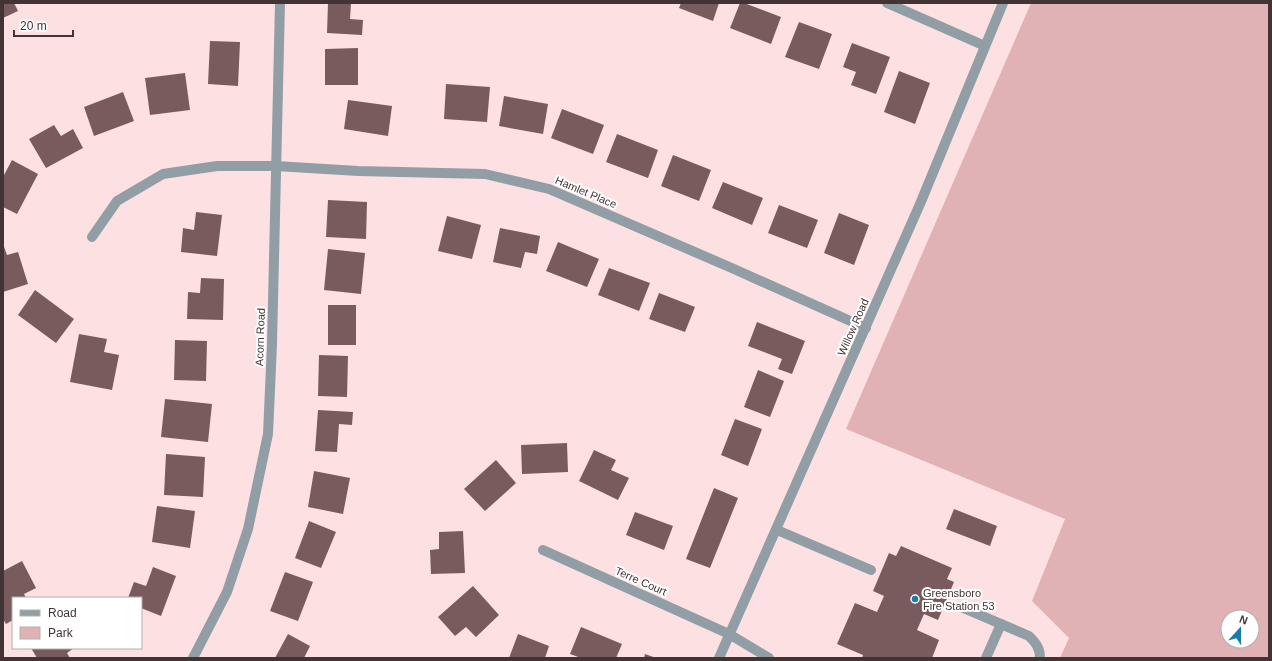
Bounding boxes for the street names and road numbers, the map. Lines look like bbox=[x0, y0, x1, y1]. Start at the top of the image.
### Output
street label: Hamlet Place bbox=[554, 174, 618, 210]
street label: Willow Road bbox=[835, 297, 871, 357]
street label: Acorn Road bbox=[253, 308, 267, 366]
street label: Terre Court bbox=[613, 564, 669, 598]

